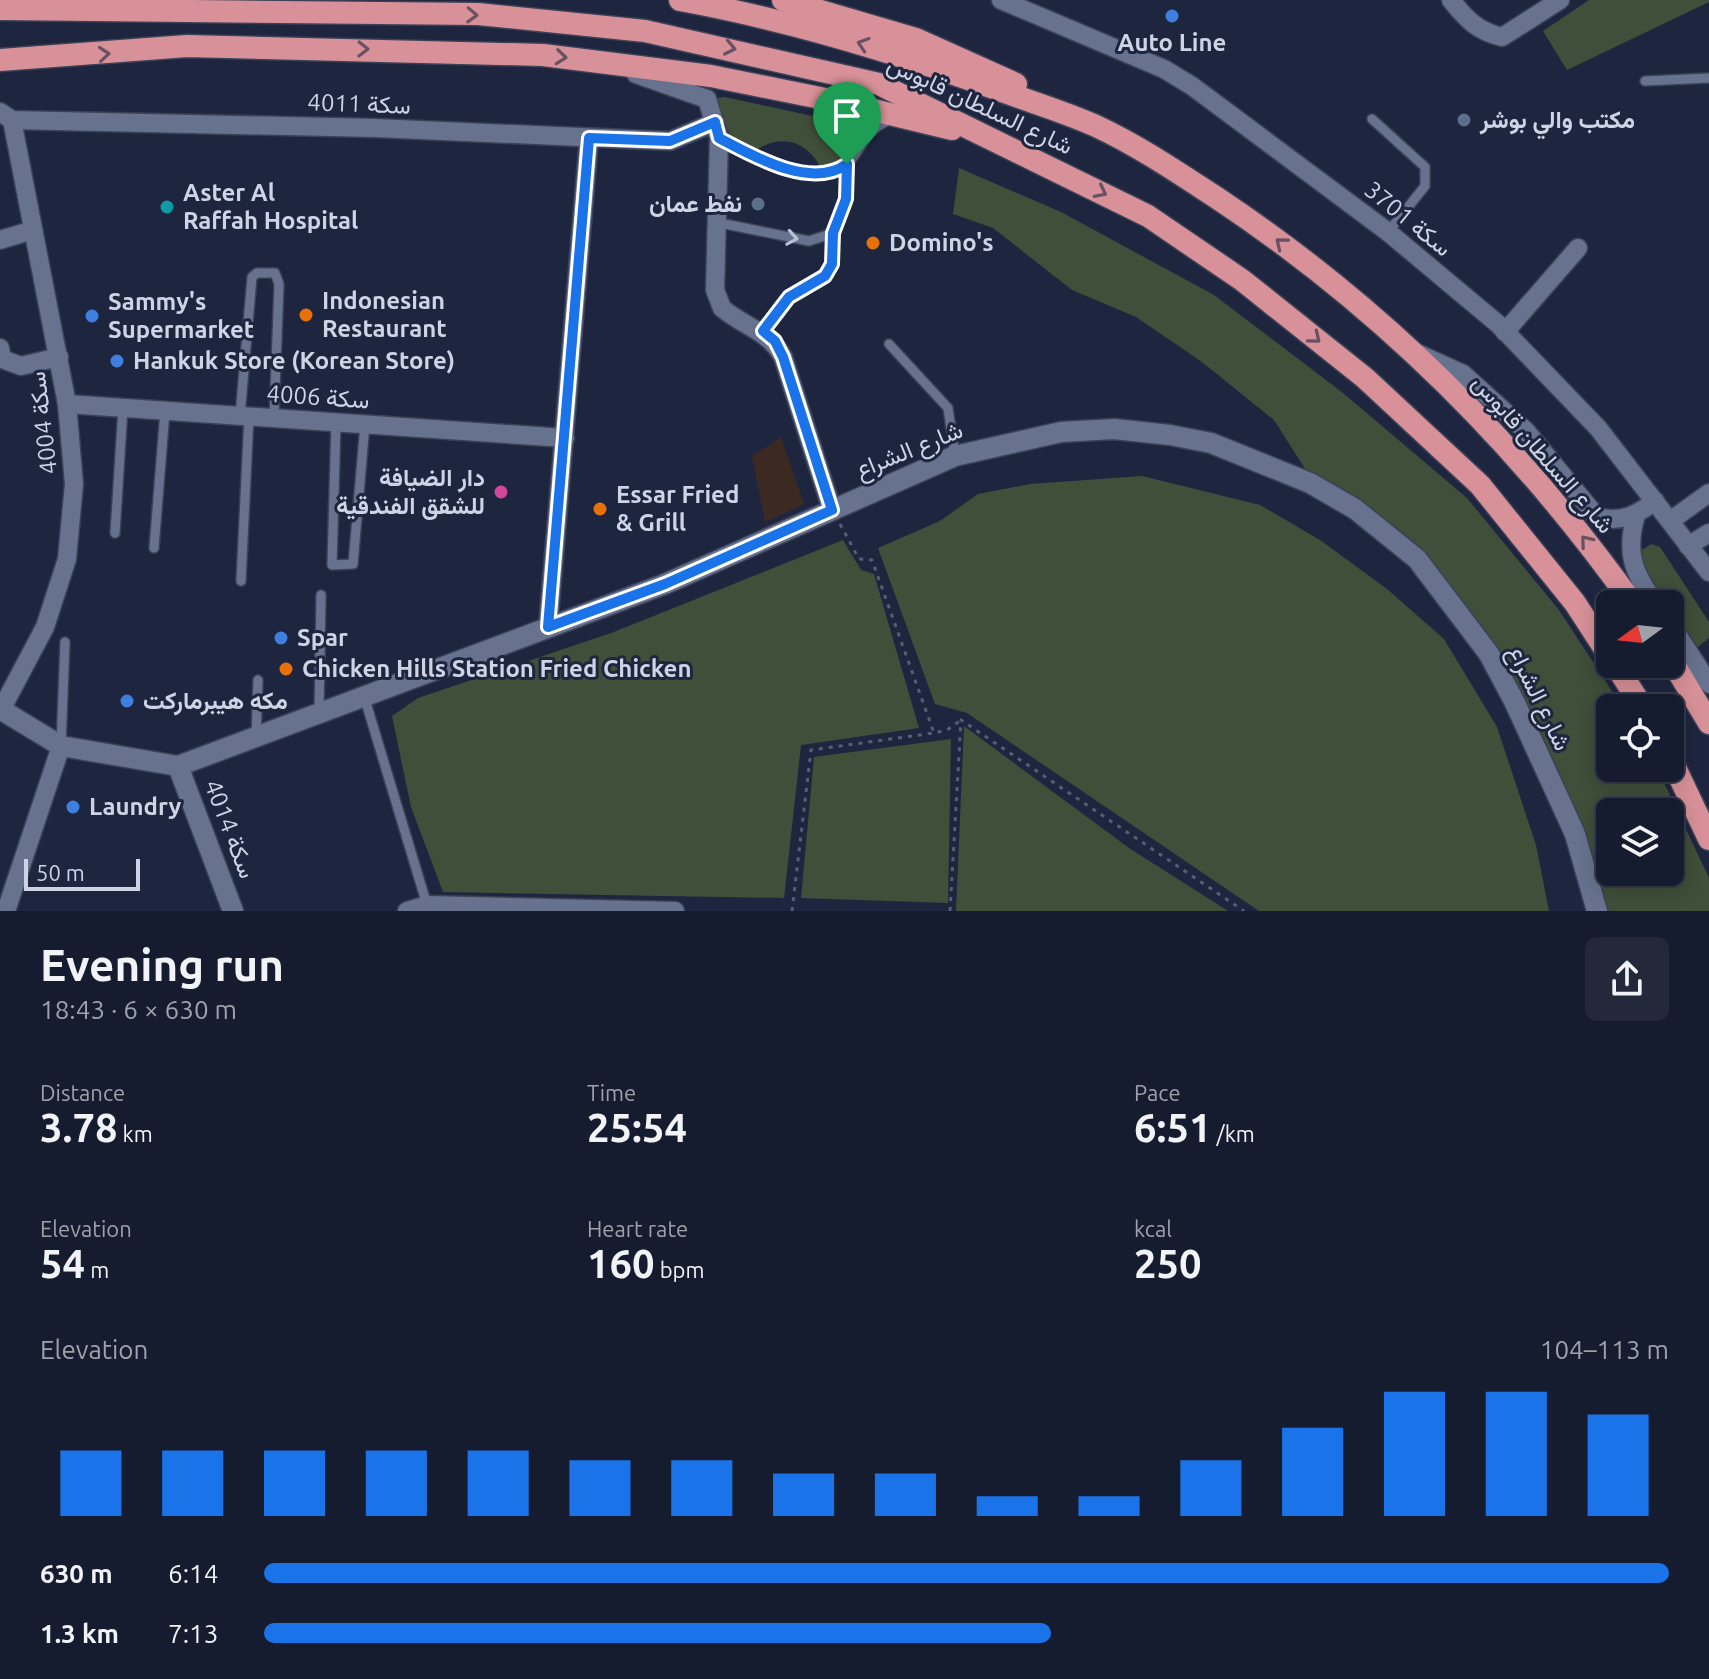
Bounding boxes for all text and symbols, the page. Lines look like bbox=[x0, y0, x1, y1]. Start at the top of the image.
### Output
one-way arrow bbox=[466, 6, 479, 23]
marker: Auto Line bbox=[1163, 7, 1181, 25]
place label: Auto Line bbox=[1118, 29, 1226, 56]
one-way arrow bbox=[857, 37, 871, 53]
one-way arrow bbox=[723, 39, 736, 56]
one-way arrow bbox=[357, 40, 370, 57]
one-way arrow bbox=[98, 45, 111, 62]
one-way arrow bbox=[555, 48, 568, 65]
street label: شارع السلطان قابوس bbox=[882, 50, 1077, 162]
pin bbox=[813, 82, 881, 164]
street label: سكة 4011 bbox=[307, 88, 411, 119]
icon: arrive bbox=[825, 94, 869, 138]
place label: مكتب والي بوشر bbox=[1479, 106, 1635, 140]
marker: مكتب والي بوشر bbox=[1455, 111, 1473, 129]
street label: سكة 3701 bbox=[1360, 176, 1457, 262]
place label: Aster Al Raffah Hospital bbox=[183, 179, 358, 234]
one-way arrow bbox=[1092, 182, 1107, 197]
place label: نفط عمان bbox=[649, 190, 742, 217]
marker: نفط عمان bbox=[749, 195, 767, 213]
marker: Aster Al Raffah Hospital bbox=[158, 198, 176, 216]
one-way arrow bbox=[785, 229, 798, 246]
place label: Domino's bbox=[889, 229, 994, 256]
marker: Domino's bbox=[864, 234, 882, 252]
one-way arrow bbox=[1276, 238, 1291, 252]
place label: Indonesian Restaurant bbox=[322, 287, 447, 342]
place label: Sammy's Supermarket bbox=[108, 288, 254, 343]
marker: Indonesian Restaurant bbox=[297, 306, 315, 324]
marker: Sammy's Supermarket bbox=[83, 307, 101, 325]
one-way arrow bbox=[1306, 328, 1320, 343]
place label: Hankuk Store (Korean Store) bbox=[133, 347, 455, 374]
marker: Hankuk Store (Korean Store) bbox=[108, 352, 126, 370]
street label: شارع السلطان قابوس bbox=[1465, 369, 1620, 541]
street label: سكة 4004 bbox=[23, 370, 62, 476]
street label: سكة 4006 bbox=[266, 379, 370, 414]
street label: شارع الشراع bbox=[851, 416, 968, 486]
place label: دار الضيافة للشقق الفندقية bbox=[336, 464, 485, 520]
place label: Essar Fried & Grill bbox=[616, 481, 739, 536]
marker: دار الضيافة للشقق الفندقية bbox=[492, 483, 510, 501]
marker: Essar Fried & Grill bbox=[591, 500, 609, 518]
one-way arrow bbox=[1581, 536, 1596, 551]
north arrow bbox=[1596, 590, 1684, 678]
map controls bbox=[1596, 590, 1684, 886]
place label: Spar bbox=[297, 624, 348, 651]
marker: Spar bbox=[272, 629, 290, 647]
street label: شارع الشراع bbox=[1500, 641, 1576, 756]
place label: Chicken Hills Station Fried Chicken bbox=[302, 655, 691, 682]
marker: Chicken Hills Station Fried Chicken bbox=[277, 660, 295, 678]
place label: مكه هيبرماركت bbox=[143, 687, 288, 716]
marker: مكه هيبرماركت bbox=[118, 692, 136, 710]
button: locate bbox=[1596, 694, 1684, 782]
street label: سكة 4014 bbox=[199, 776, 262, 882]
place label: Laundry bbox=[89, 793, 181, 820]
marker: Laundry bbox=[64, 798, 82, 816]
button: layers bbox=[1596, 798, 1684, 886]
scale bar bbox=[24, 855, 140, 891]
text: 50 m bbox=[36, 860, 85, 885]
button: share bbox=[1585, 937, 1669, 1021]
text: Evening run bbox=[40, 940, 284, 989]
text: 18:43 · 6 × 630 m bbox=[40, 995, 237, 1024]
text: Distance bbox=[40, 1080, 125, 1105]
text: Time bbox=[587, 1080, 636, 1105]
text: Pace bbox=[1134, 1080, 1181, 1105]
text: 3.78 bbox=[40, 1105, 118, 1150]
text: 25:54 bbox=[587, 1105, 687, 1150]
text: 6:51 bbox=[1134, 1105, 1212, 1150]
text: km bbox=[118, 1121, 153, 1146]
text: /km bbox=[1212, 1121, 1255, 1146]
text: Elevation bbox=[40, 1216, 132, 1241]
text: Heart rate bbox=[587, 1216, 688, 1241]
text: kcal bbox=[1134, 1216, 1172, 1241]
text: 54 bbox=[40, 1241, 85, 1286]
text: 160 bbox=[587, 1241, 655, 1286]
text: 250 bbox=[1134, 1241, 1202, 1286]
text: m bbox=[85, 1257, 109, 1282]
text: bpm bbox=[655, 1257, 704, 1282]
text: Elevation bbox=[40, 1335, 148, 1364]
text: 104–113 m bbox=[1540, 1335, 1669, 1364]
text: 630 m bbox=[40, 1559, 113, 1588]
text: 6:14 bbox=[168, 1559, 218, 1588]
text: 1.3 km bbox=[40, 1619, 119, 1648]
text: 7:13 bbox=[168, 1619, 218, 1648]

